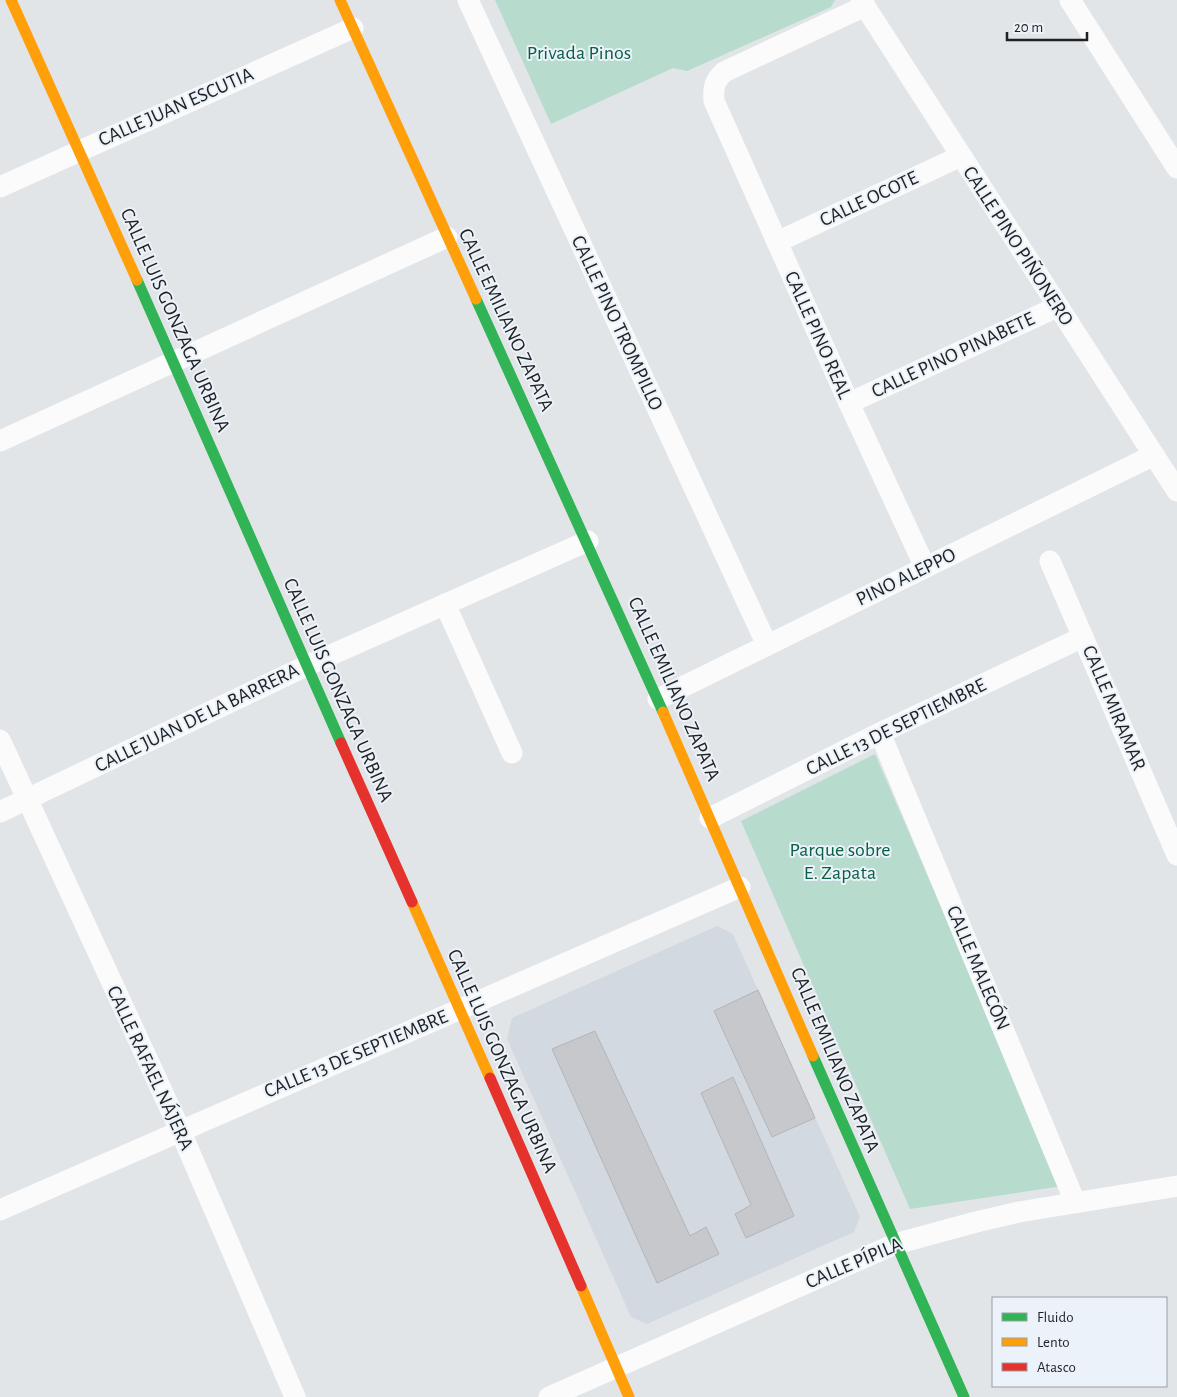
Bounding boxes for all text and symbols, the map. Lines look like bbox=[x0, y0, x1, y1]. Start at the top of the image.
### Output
scale bar bbox=[1007, 10, 1087, 42]
text: 20 m bbox=[1014, 20, 1043, 35]
park label: Privada Pinos bbox=[527, 43, 631, 63]
street label: CALLE JUAN ESCUTIA bbox=[96, 64, 257, 150]
street label: CALLE PINO PIÑONERO bbox=[959, 162, 1078, 329]
street label: CALLE OCOTE bbox=[817, 167, 922, 230]
street label: CALLE LUIS GONZAGA URBINA bbox=[117, 205, 234, 435]
street label: CALLE EMILIANO ZAPATA bbox=[455, 226, 557, 415]
street label: CALLE PINO TROMPILLO bbox=[568, 233, 666, 413]
street label: CALLE PINO REAL bbox=[781, 268, 855, 402]
street label: CALLE PINO PINABETE bbox=[868, 308, 1038, 402]
street label: PINO ALEPPO bbox=[853, 544, 959, 610]
street label: CALLE LUIS GONZAGA URBINA bbox=[280, 575, 397, 805]
street label: CALLE EMILIANO ZAPATA bbox=[624, 594, 724, 784]
street label: CALLE MIRAMAR bbox=[1079, 643, 1149, 773]
street label: CALLE JUAN DE LA BARRERA bbox=[92, 660, 303, 776]
street label: CALLE 13 DE SEPTIEMBRE bbox=[803, 675, 989, 779]
park label: Parque sobre E. Zapata bbox=[789, 840, 891, 883]
street label: CALLE MALECÓN bbox=[943, 902, 1014, 1033]
street label: CALLE LUIS GONZAGA URBINA bbox=[444, 946, 561, 1176]
street label: CALLE EMILIANO ZAPATA bbox=[787, 964, 883, 1156]
street label: CALLE RAFAEL NÁJERA bbox=[103, 982, 198, 1154]
street label: CALLE 13 DE SEPTIEMBRE bbox=[261, 1006, 451, 1102]
street label: CALLE PÍPILA bbox=[802, 1233, 906, 1292]
legend bbox=[992, 1297, 1167, 1387]
text: Fluido bbox=[1037, 1310, 1074, 1325]
text: Lento bbox=[1037, 1335, 1070, 1350]
text: Atasco bbox=[1037, 1360, 1076, 1375]

